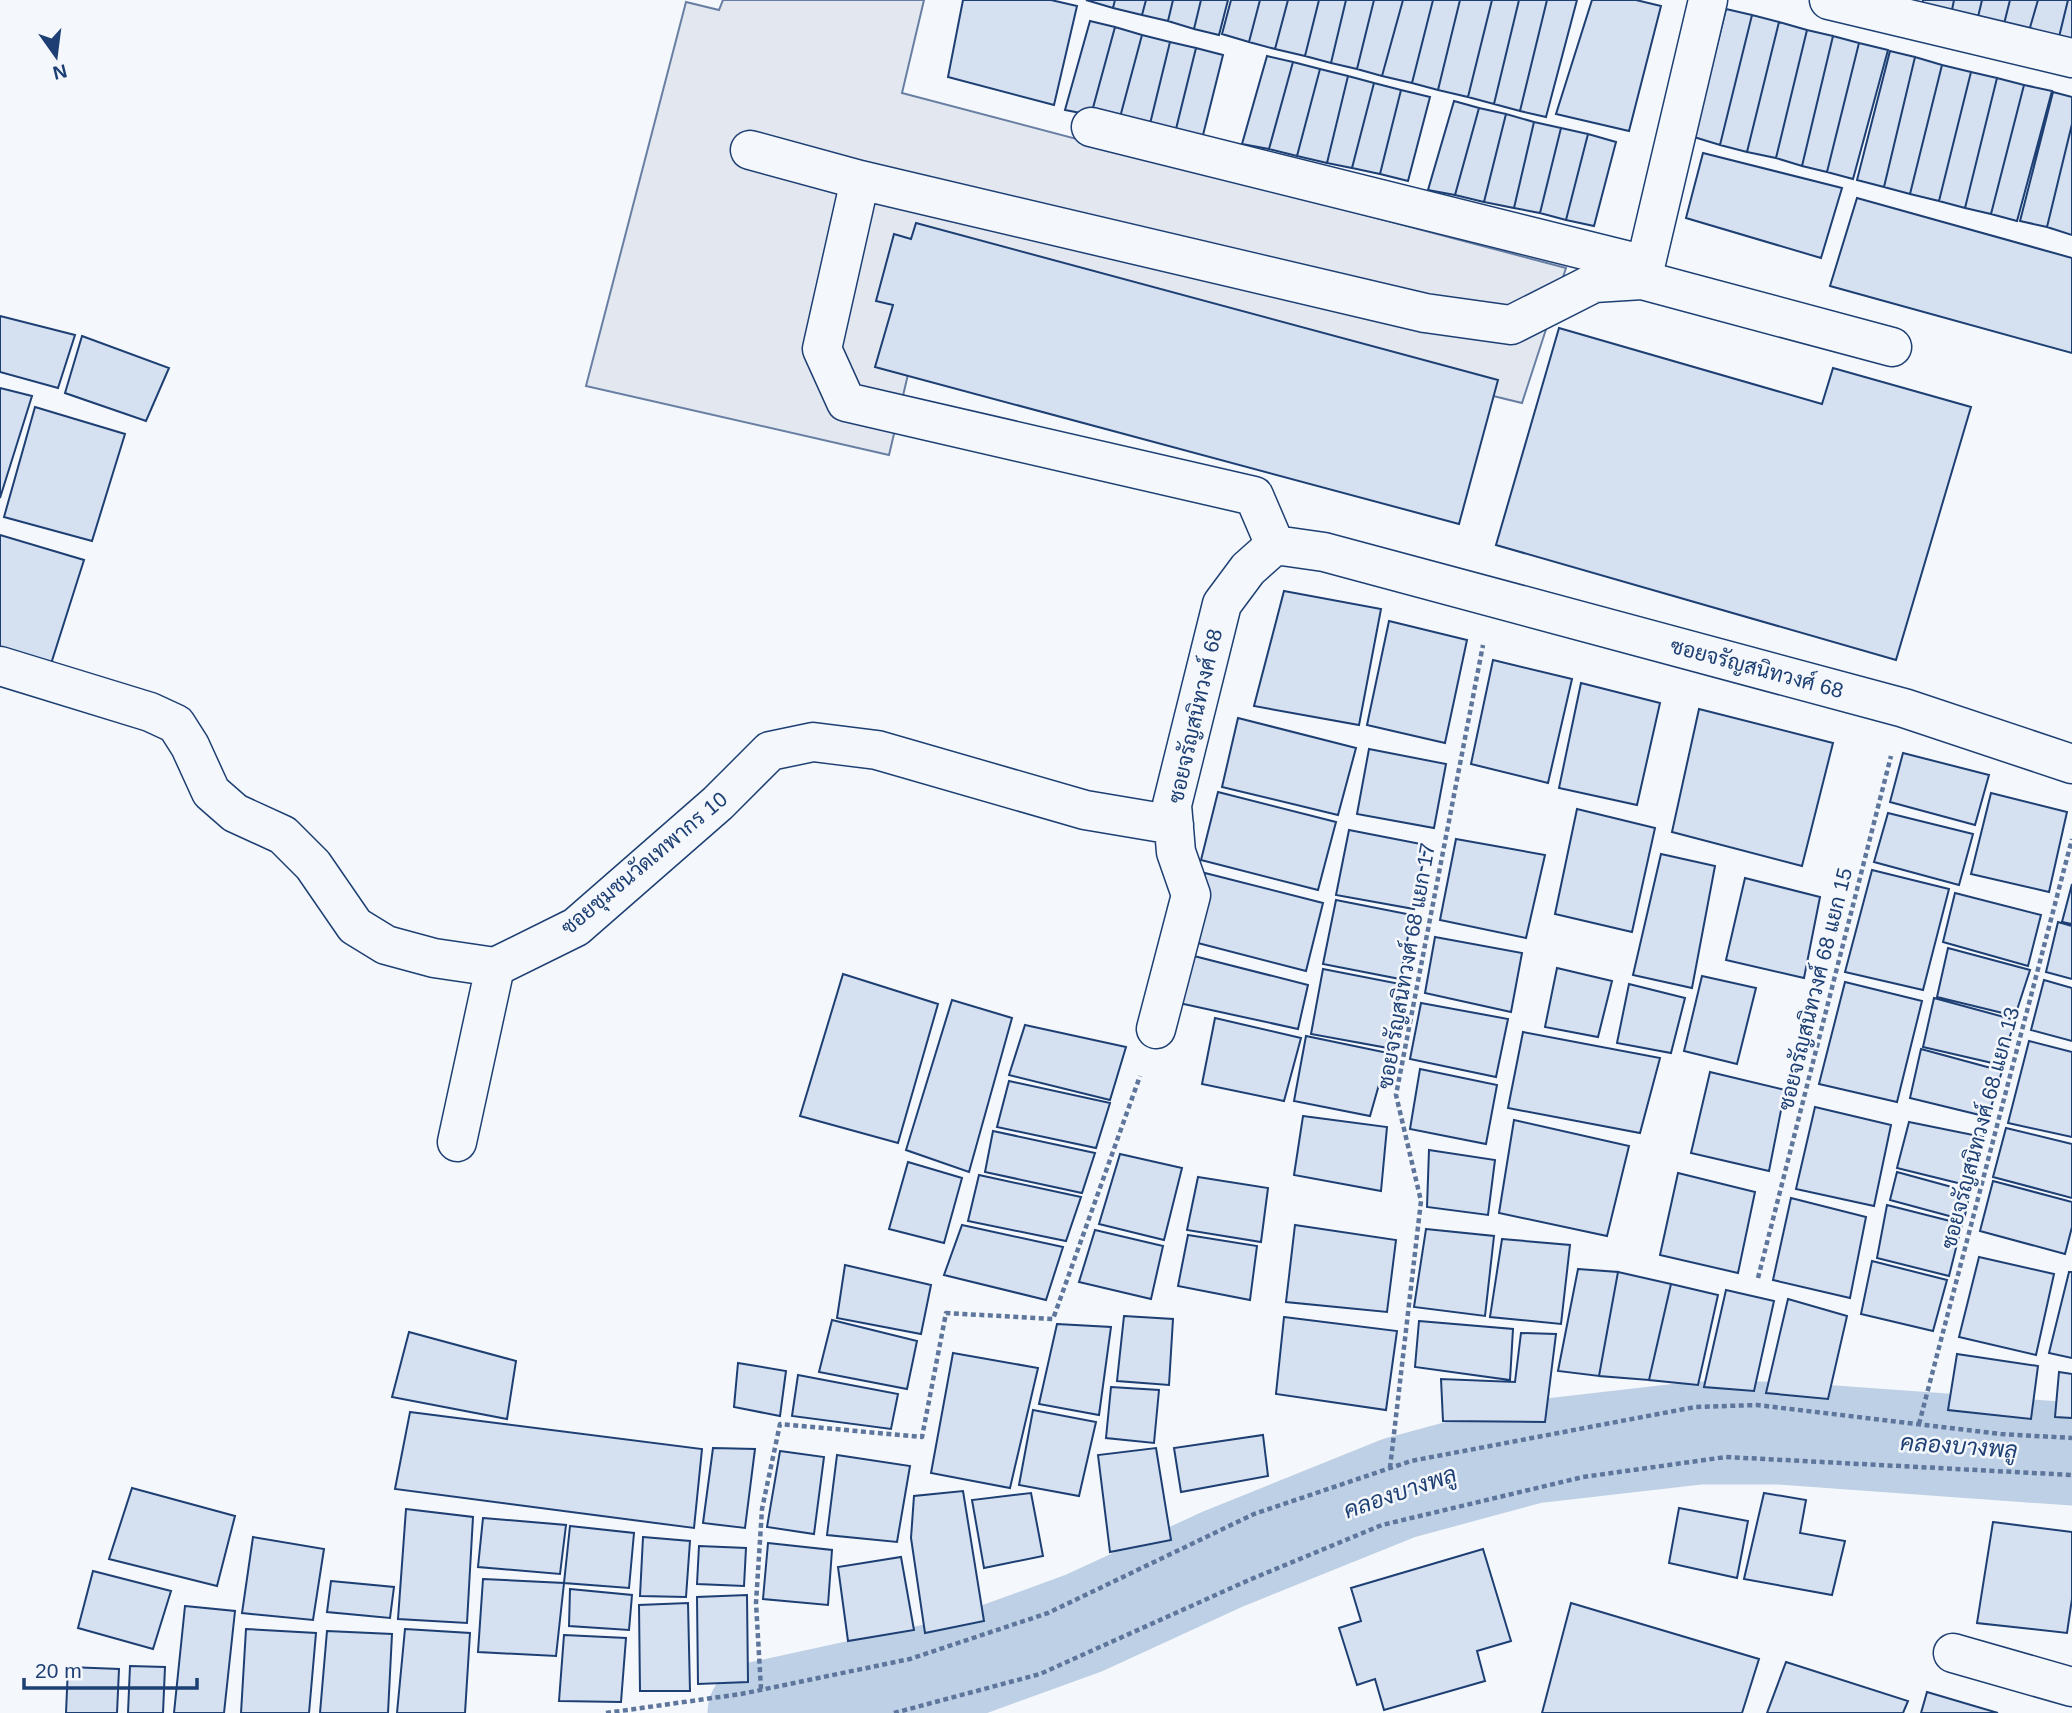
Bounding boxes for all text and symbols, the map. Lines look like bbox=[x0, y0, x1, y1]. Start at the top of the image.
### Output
north arrow bbox=[21, 21, 91, 91]
text: N bbox=[51, 60, 69, 84]
street label: ซอยจรัญสนิทวงศ์ 68 bbox=[1162, 626, 1227, 806]
street label: ซอยจรัญสนิทวงศ์ 68 bbox=[1668, 632, 1846, 703]
street label: ซอยชุมชนวัดเทพากร 10 bbox=[556, 787, 733, 941]
street label: ซอยจรัญสนิทวงศ์ 68 แยก 17 bbox=[1371, 841, 1440, 1091]
street label: ซอยจรัญสนิทวงศ์ 68 แยก 15 bbox=[1772, 865, 1857, 1113]
street label: ซอยจรัญสนิทวงศ์ 68 แยก 13 bbox=[1935, 1004, 2024, 1252]
water label: คลองบางพลู bbox=[1899, 1429, 2019, 1467]
water label: คลองบางพลู bbox=[1340, 1461, 1461, 1527]
scale bar bbox=[24, 1646, 198, 1690]
text: 20 m bbox=[35, 1659, 82, 1682]

